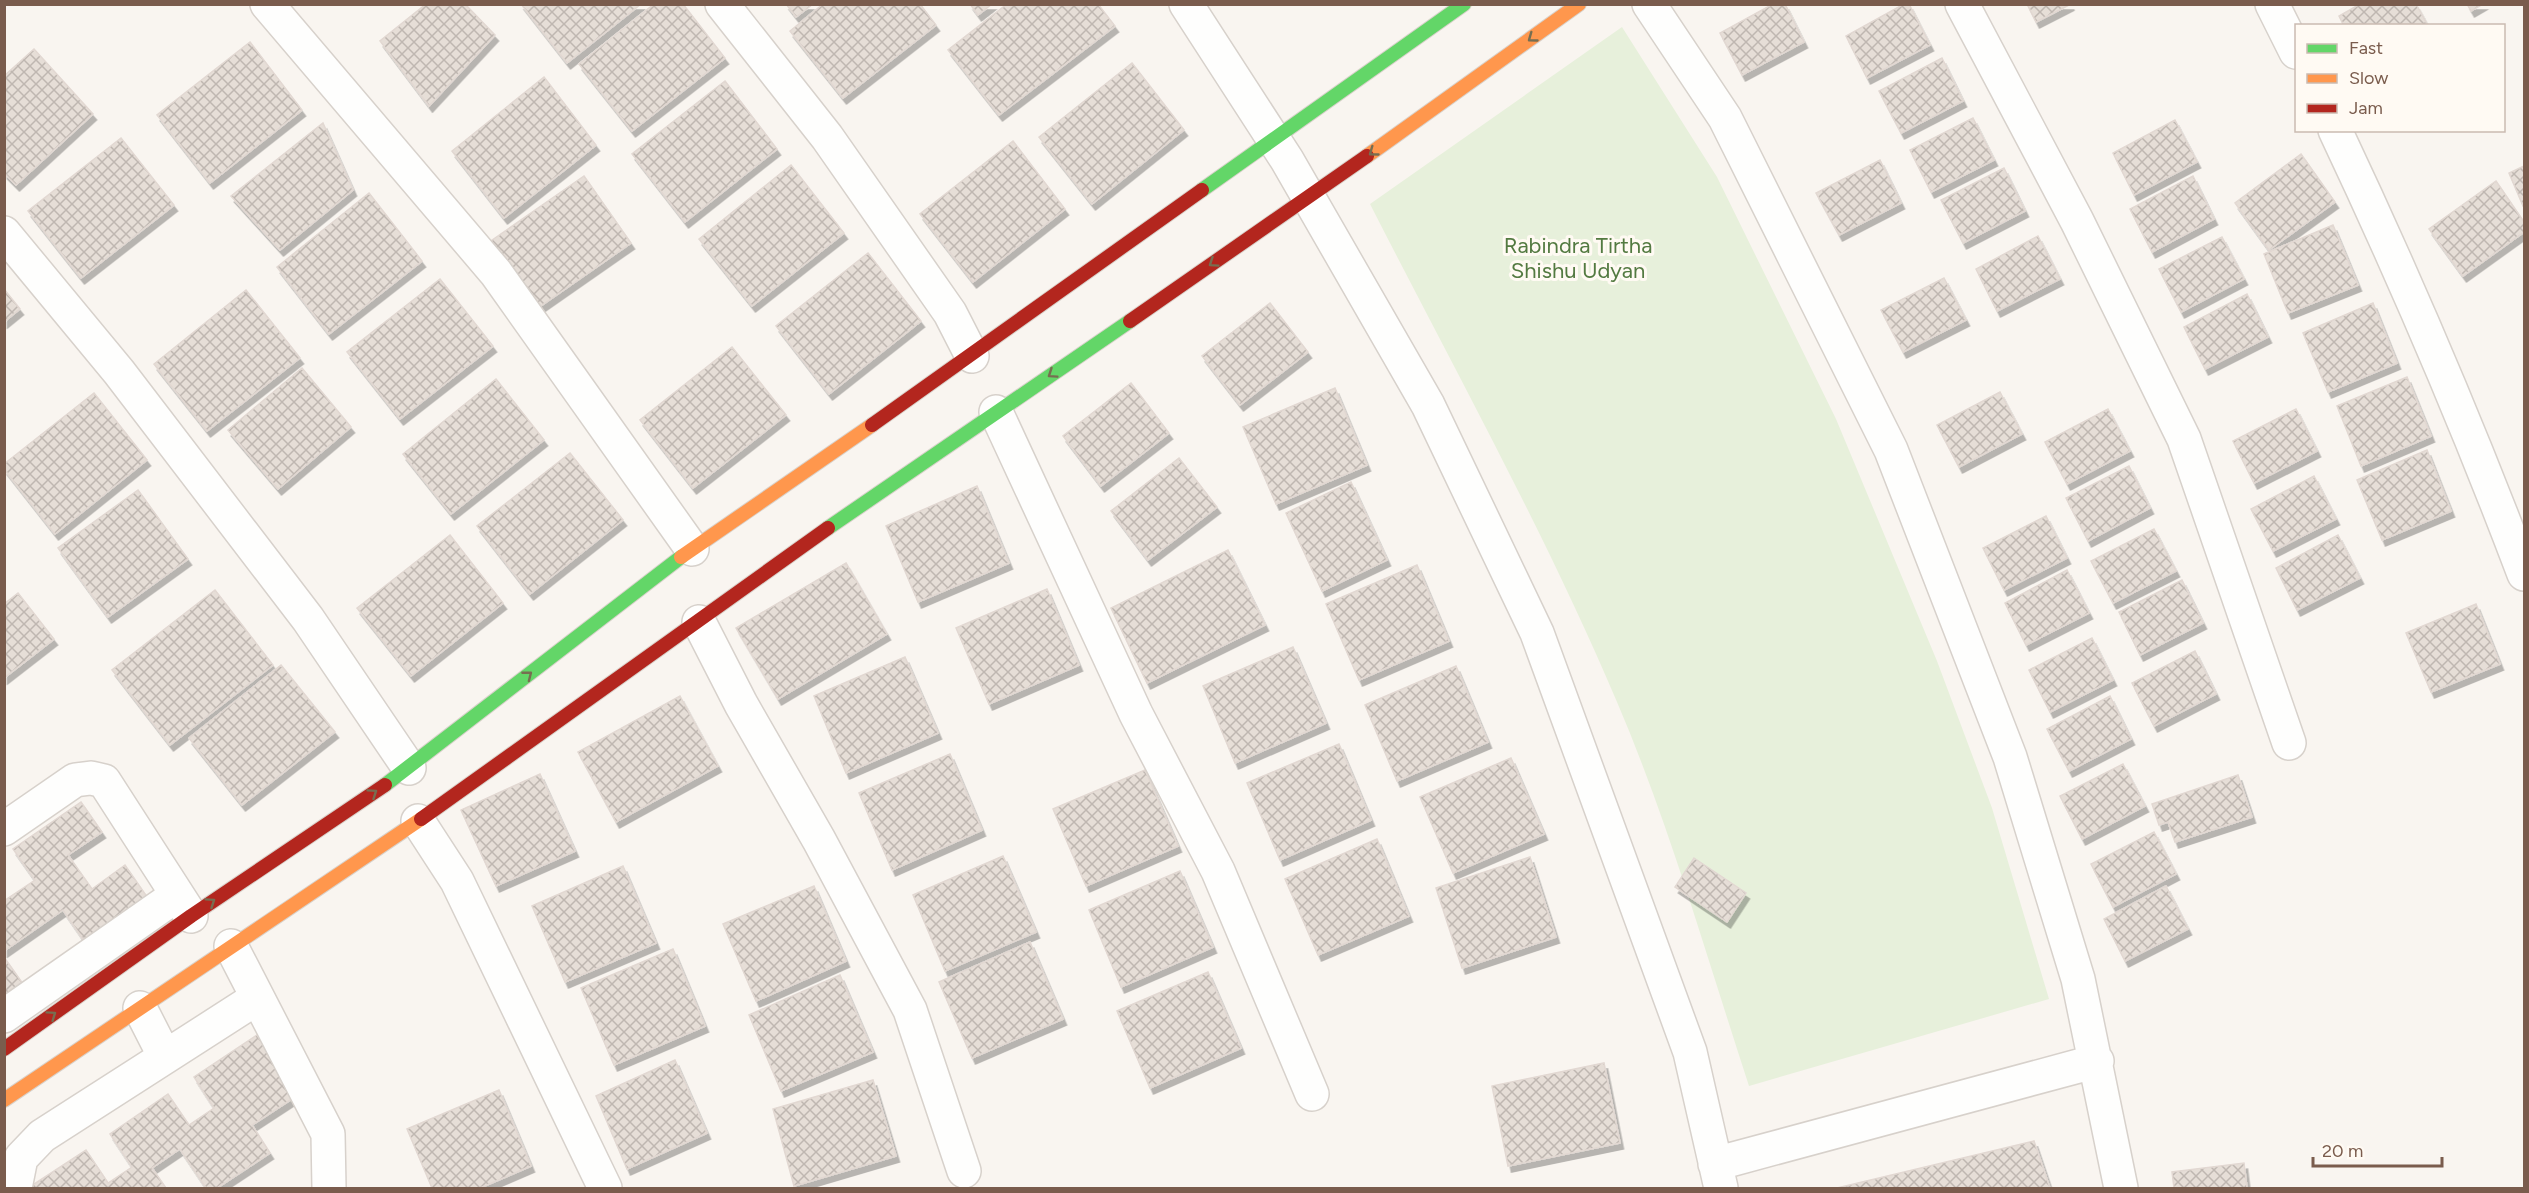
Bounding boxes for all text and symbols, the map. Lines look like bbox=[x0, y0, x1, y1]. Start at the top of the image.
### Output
legend bbox=[2295, 24, 2505, 132]
one-way arrow bbox=[1527, 31, 1538, 42]
text: Fast bbox=[2349, 37, 2383, 59]
text: Slow bbox=[2349, 67, 2388, 89]
text: Jam bbox=[2349, 97, 2383, 119]
one-way arrow bbox=[1368, 145, 1379, 156]
park label: Rabindra Tirtha Shishu Udyan bbox=[1504, 232, 1652, 284]
one-way arrow bbox=[1208, 256, 1219, 267]
one-way arrow bbox=[1048, 367, 1059, 378]
one-way arrow bbox=[522, 672, 533, 683]
one-way arrow bbox=[366, 789, 377, 800]
one-way arrow bbox=[205, 898, 216, 909]
one-way arrow bbox=[46, 1011, 57, 1022]
scale bar bbox=[2313, 1130, 2442, 1168]
text: 20 m bbox=[2322, 1140, 2363, 1162]

